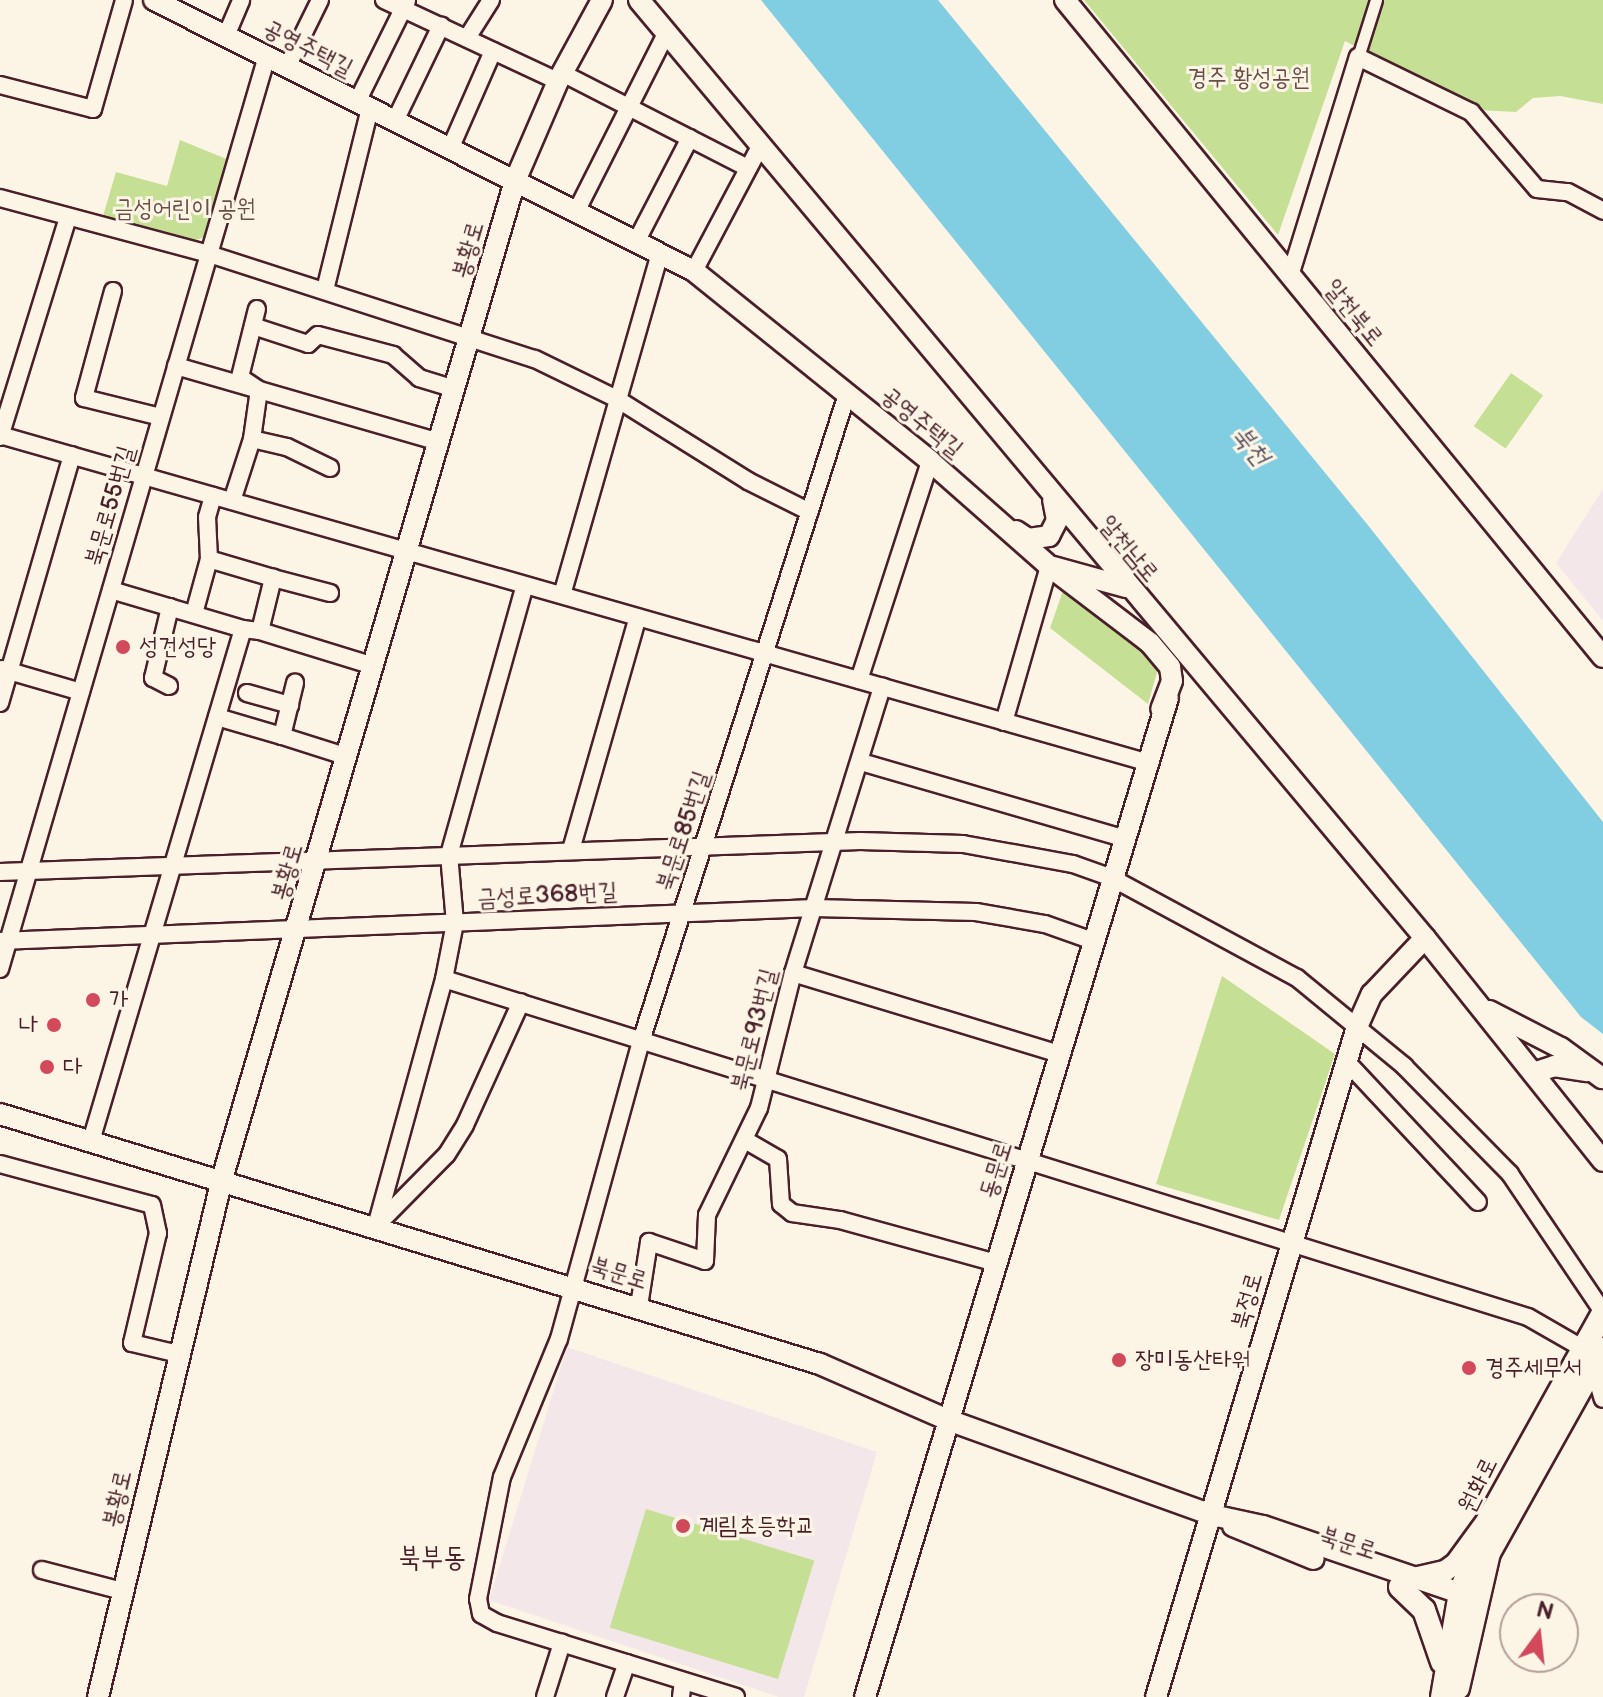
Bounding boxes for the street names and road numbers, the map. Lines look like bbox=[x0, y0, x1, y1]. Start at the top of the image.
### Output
street label: 공영주택길 bbox=[258, 13, 358, 83]
street label: 봉황로 bbox=[446, 218, 490, 282]
street label: 알천북로 bbox=[1319, 274, 1389, 352]
street label: 공영주택길 bbox=[875, 380, 969, 464]
street label: 북문로55번길 bbox=[79, 442, 141, 570]
street label: 알천남로 bbox=[1093, 510, 1165, 588]
street label: 북문로85번길 bbox=[650, 767, 716, 895]
street label: 봉황로 bbox=[265, 840, 309, 904]
street label: 금성로368번길 bbox=[476, 877, 618, 913]
street label: 북문로93번길 bbox=[725, 966, 783, 1094]
street label: 동문로 bbox=[974, 1138, 1018, 1202]
street label: 북문로 bbox=[587, 1251, 651, 1295]
street label: 북정로 bbox=[1225, 1269, 1269, 1333]
street label: 원화로 bbox=[1452, 1453, 1504, 1517]
street label: 봉황로 bbox=[96, 1468, 138, 1530]
street label: 북문로 bbox=[1316, 1520, 1380, 1566]

